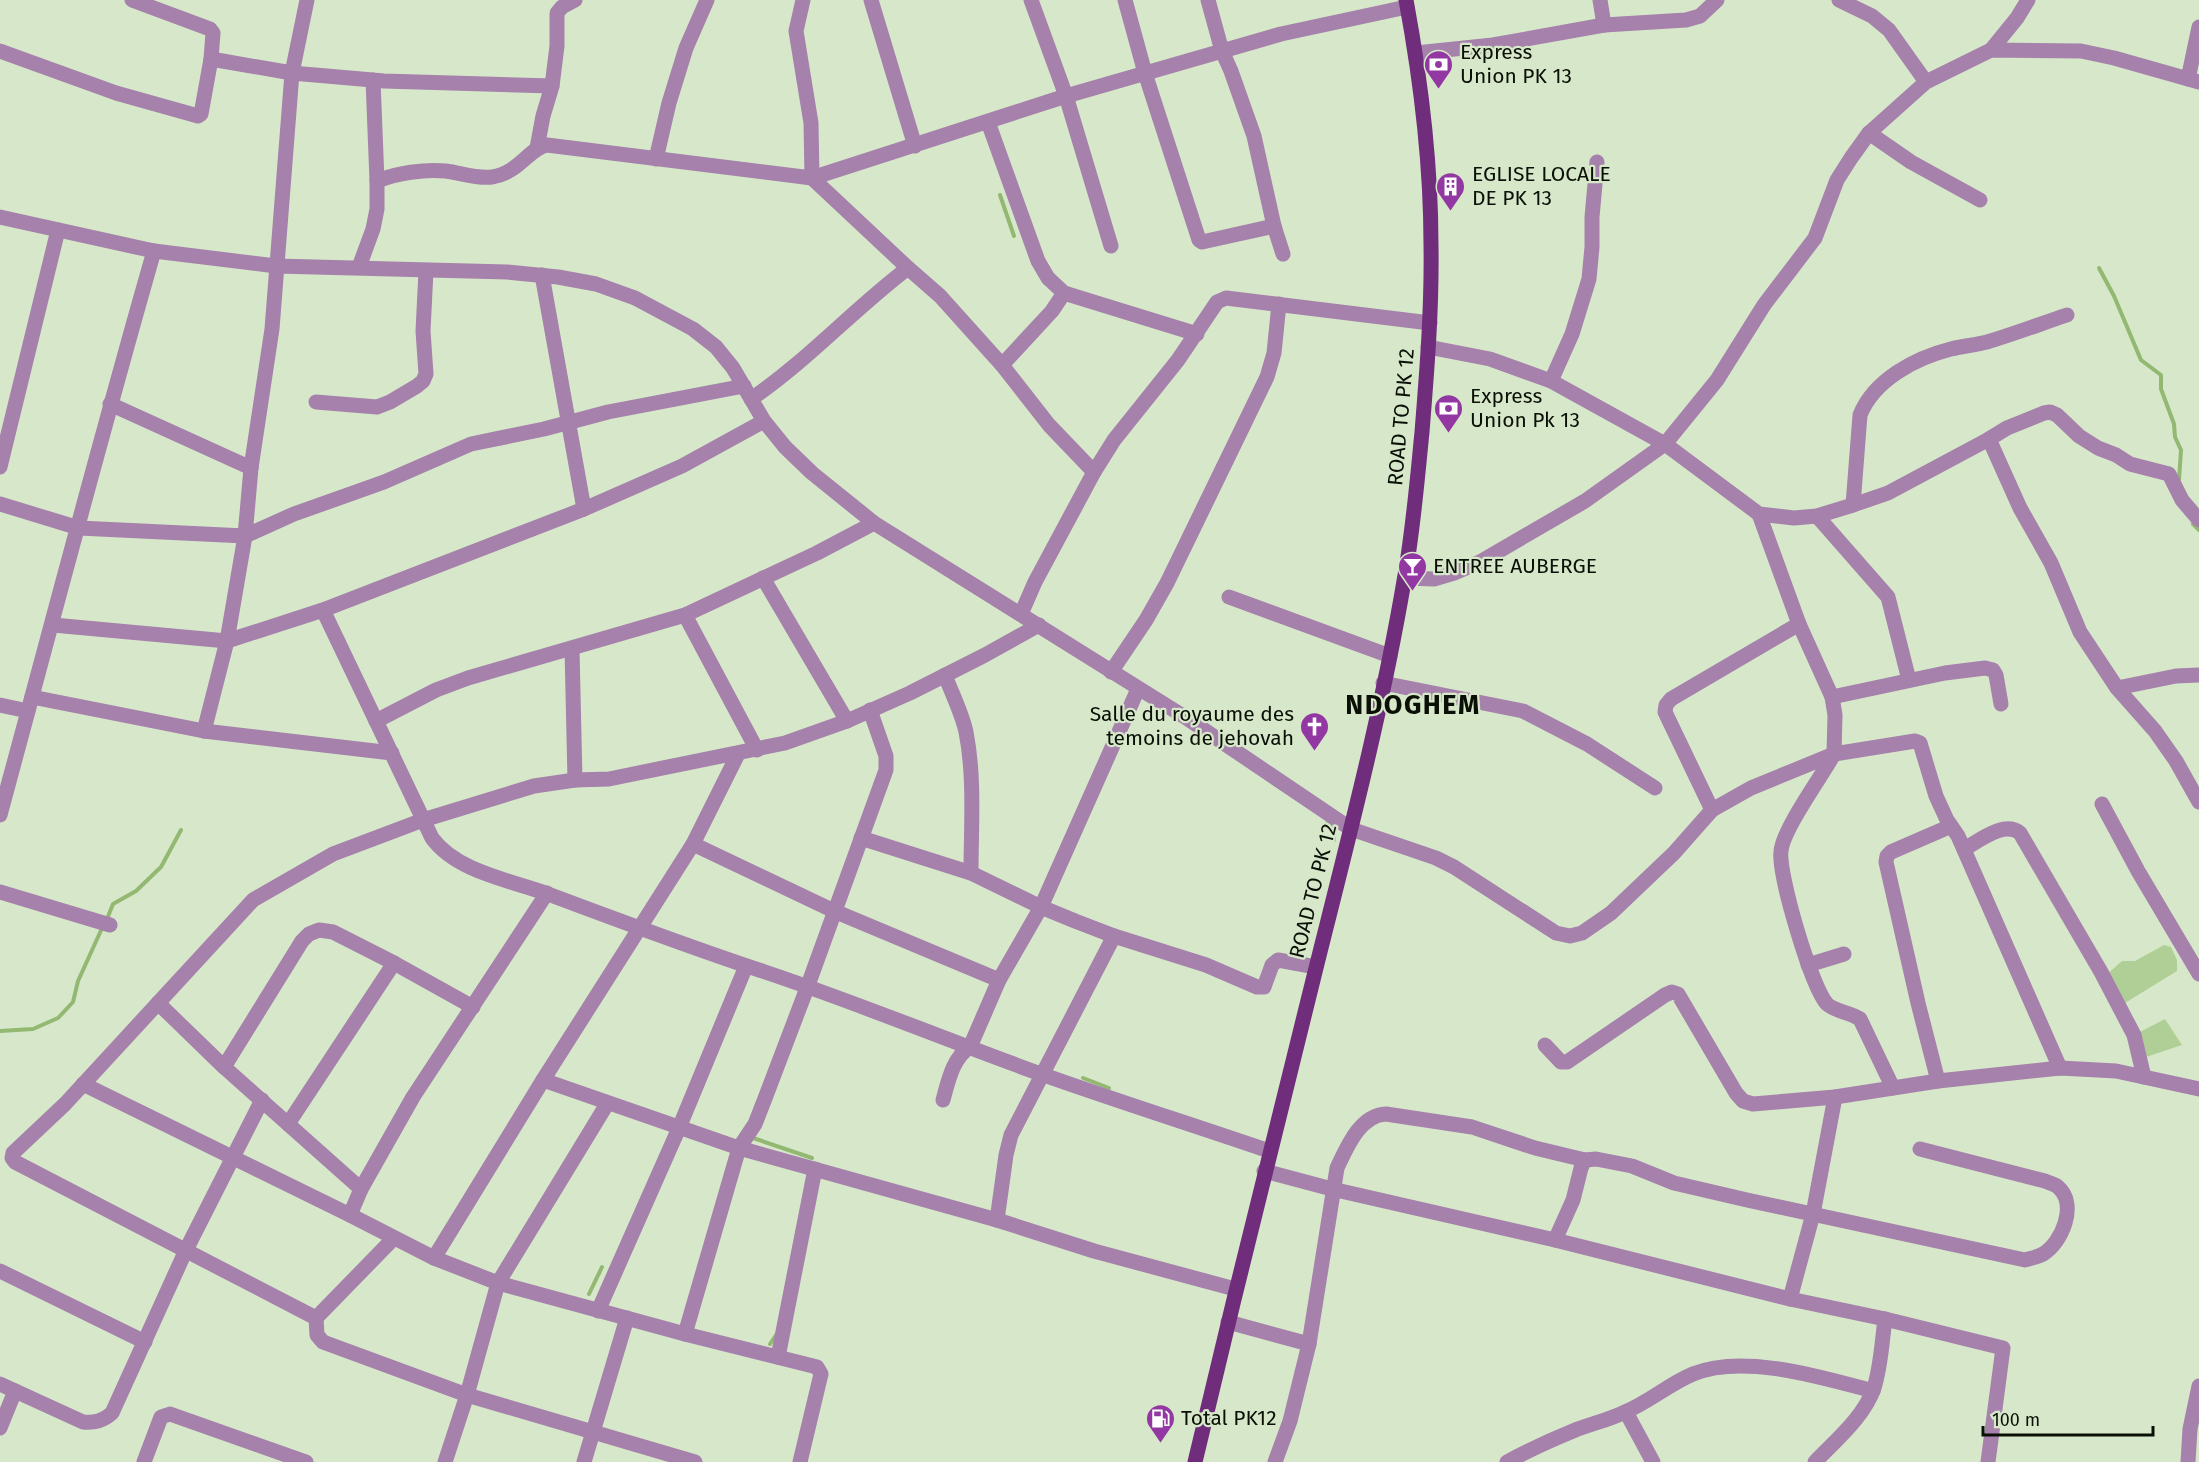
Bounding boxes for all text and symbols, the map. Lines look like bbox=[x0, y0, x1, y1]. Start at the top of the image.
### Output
place label: Express Union PK 13 bbox=[1460, 39, 1572, 89]
bank icon: Express Union PK 13 bbox=[1423, 48, 1455, 90]
place label: EGLISE LOCALE DE PK 13 bbox=[1472, 161, 1611, 211]
building icon: EGLISE LOCALE DE PK 13 bbox=[1435, 170, 1467, 212]
street label: ROAD TO PK 12 bbox=[1382, 347, 1420, 487]
place label: Express Union Pk 13 bbox=[1470, 383, 1580, 433]
bank icon: Express Union Pk 13 bbox=[1433, 392, 1465, 434]
bar icon: ENTREE AUBERGE bbox=[1396, 550, 1428, 592]
place label: ENTREE AUBERGE bbox=[1433, 553, 1597, 579]
district label: NDOGHEM bbox=[1345, 689, 1481, 721]
place label: Salle du royaume des temoins de jehovah bbox=[1090, 701, 1294, 751]
church icon: Salle du royaume des temoins de jehovah bbox=[1299, 710, 1331, 752]
street label: ROAD TO PK 12 bbox=[1284, 821, 1342, 961]
scale bar bbox=[1983, 1399, 2152, 1437]
fuel station icon: Total PK12 bbox=[1144, 1402, 1176, 1444]
place label: Total PK12 bbox=[1181, 1405, 1277, 1431]
text: 100 m bbox=[1992, 1409, 2040, 1431]

